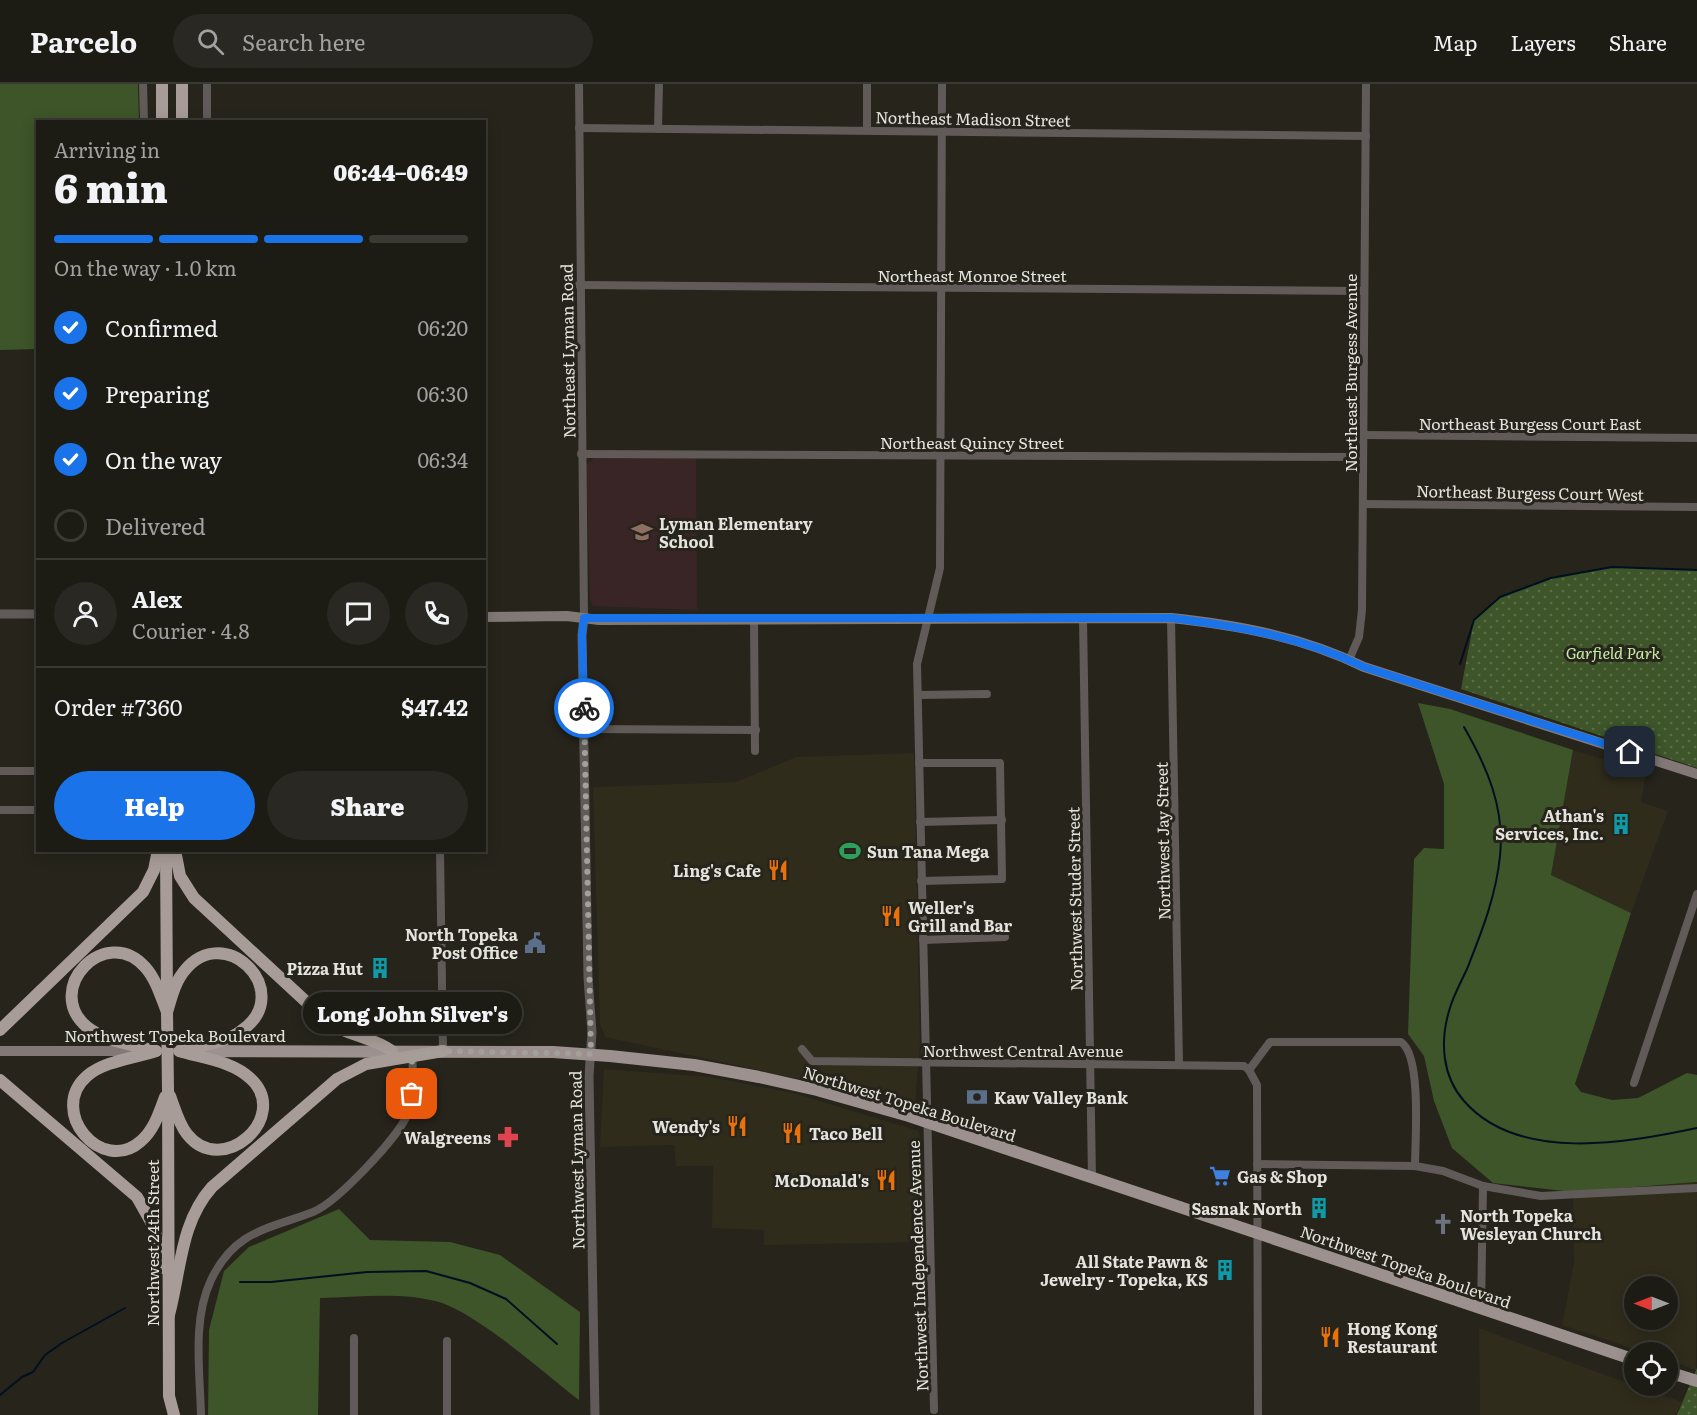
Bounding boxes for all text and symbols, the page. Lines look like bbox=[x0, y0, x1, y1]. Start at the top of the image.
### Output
search box bbox=[173, 14, 593, 68]
text: Parcelo bbox=[30, 20, 137, 62]
icon: search bbox=[194, 25, 227, 58]
text: Search here bbox=[242, 25, 366, 58]
text: Map bbox=[1433, 26, 1478, 57]
text: Layers bbox=[1511, 26, 1576, 57]
text: Share bbox=[1609, 26, 1667, 57]
street label: Northeast Madison Street bbox=[875, 104, 1071, 132]
text: Arriving in bbox=[54, 134, 160, 164]
text: 06:44–06:49 bbox=[333, 155, 468, 188]
text: 6 min bbox=[54, 157, 168, 215]
text: On the way · 1.0 km bbox=[54, 252, 237, 282]
street label: Northeast Lyman Road bbox=[553, 263, 581, 439]
street label: Northeast Monroe Street bbox=[877, 263, 1067, 287]
street label: Northeast Burgess Avenue bbox=[1338, 274, 1362, 472]
icon: check bbox=[54, 311, 87, 344]
text: Confirmed bbox=[105, 311, 218, 344]
text: 06:20 bbox=[418, 312, 468, 342]
icon: check bbox=[54, 377, 87, 410]
text: Preparing bbox=[105, 377, 209, 410]
text: 06:30 bbox=[417, 378, 468, 408]
street label: Northeast Burgess Court East bbox=[1419, 411, 1642, 435]
street label: Northeast Quincy Street bbox=[880, 430, 1065, 454]
icon: check bbox=[54, 443, 87, 476]
text: On the way bbox=[105, 443, 222, 476]
text: 06:34 bbox=[417, 444, 468, 474]
street label: Northeast Burgess Court West bbox=[1416, 478, 1645, 506]
text: Delivered bbox=[105, 509, 206, 542]
place label: Lyman Elementary School bbox=[659, 511, 813, 553]
school or university icon: Lyman Elementary School bbox=[630, 520, 654, 544]
button: person bbox=[54, 582, 117, 645]
text: Alex bbox=[132, 582, 182, 615]
button: chat bbox=[327, 582, 390, 645]
button: phone bbox=[405, 582, 468, 645]
text: Courier · 4.8 bbox=[132, 615, 249, 645]
park label: Garfield Park bbox=[1566, 640, 1661, 664]
courier bbox=[554, 678, 614, 738]
text: Order #7360 bbox=[54, 690, 182, 723]
text: $47.42 bbox=[401, 690, 468, 723]
icon: bike bbox=[568, 692, 601, 725]
pin bbox=[1604, 726, 1655, 777]
icon: home bbox=[1613, 735, 1646, 768]
street label: Northwest Jay Street bbox=[1149, 761, 1175, 920]
button: Help bbox=[54, 771, 255, 840]
button: Share bbox=[267, 771, 468, 840]
place label: Athan's Services, Inc. bbox=[1495, 803, 1604, 845]
street label: Northwest Studer Street bbox=[1060, 806, 1088, 991]
building icon: Athan's Services, Inc. bbox=[1609, 812, 1633, 836]
sports icon: Sun Tana Mega bbox=[838, 839, 862, 863]
place label: Sun Tana Mega bbox=[867, 839, 990, 863]
place label: Ling's Cafe bbox=[673, 858, 761, 882]
restaurant icon: Ling's Cafe bbox=[766, 858, 790, 882]
place label: Weller's Grill and Bar bbox=[908, 895, 1012, 937]
restaurant icon: Weller's Grill and Bar bbox=[879, 904, 903, 928]
place label: North Topeka Post Office bbox=[405, 922, 519, 964]
public building icon: North Topeka Post Office bbox=[523, 931, 547, 955]
place label: Pizza Hut bbox=[287, 956, 363, 980]
building icon: Pizza Hut bbox=[368, 956, 392, 980]
callout: Long John Silver's bbox=[302, 992, 522, 1034]
text: Long John Silver's bbox=[317, 998, 508, 1028]
street label: Northwest Topeka Boulevard bbox=[64, 1023, 286, 1047]
street label: Northwest Central Avenue bbox=[923, 1038, 1123, 1062]
street label: Northwest Topeka Boulevard bbox=[800, 1059, 1020, 1147]
pin bbox=[386, 1068, 437, 1119]
street label: Northwest Lyman Road bbox=[562, 1070, 590, 1250]
icon: bag bbox=[395, 1077, 428, 1110]
bank icon: Kaw Valley Bank bbox=[965, 1085, 989, 1109]
place label: Kaw Valley Bank bbox=[994, 1085, 1128, 1109]
place label: Wendy's bbox=[652, 1114, 720, 1138]
restaurant icon: Wendy's bbox=[725, 1114, 749, 1138]
restaurant icon: Taco Bell bbox=[780, 1121, 804, 1145]
place label: Taco Bell bbox=[809, 1121, 883, 1145]
place label: Walgreens bbox=[404, 1125, 491, 1149]
pharmacy icon: Walgreens bbox=[496, 1125, 520, 1149]
street label: Northwest Independence Avenue bbox=[901, 1140, 933, 1392]
street label: Northwest 24th Street bbox=[140, 1159, 164, 1327]
supermarket icon: Gas & Shop bbox=[1208, 1164, 1232, 1188]
place label: Gas & Shop bbox=[1237, 1164, 1327, 1188]
place label: McDonald's bbox=[774, 1168, 869, 1192]
restaurant icon: McDonald's bbox=[874, 1168, 898, 1192]
place label: Sasnak North bbox=[1191, 1196, 1302, 1220]
building icon: Sasnak North bbox=[1307, 1196, 1331, 1220]
place label: North Topeka Wesleyan Church bbox=[1460, 1203, 1602, 1245]
church icon: North Topeka Wesleyan Church bbox=[1431, 1212, 1455, 1236]
street label: Northwest Topeka Boulevard bbox=[1297, 1219, 1515, 1314]
place label: All State Pawn & Jewelry - Topeka, KS bbox=[1040, 1249, 1208, 1291]
building icon: All State Pawn & Jewelry - Topeka, KS bbox=[1213, 1258, 1237, 1282]
north arrow bbox=[1624, 1276, 1678, 1330]
map controls bbox=[1624, 1276, 1678, 1396]
place label: Hong Kong Restaurant bbox=[1347, 1316, 1437, 1358]
restaurant icon: Hong Kong Restaurant bbox=[1318, 1325, 1342, 1349]
button: locate bbox=[1624, 1342, 1678, 1396]

